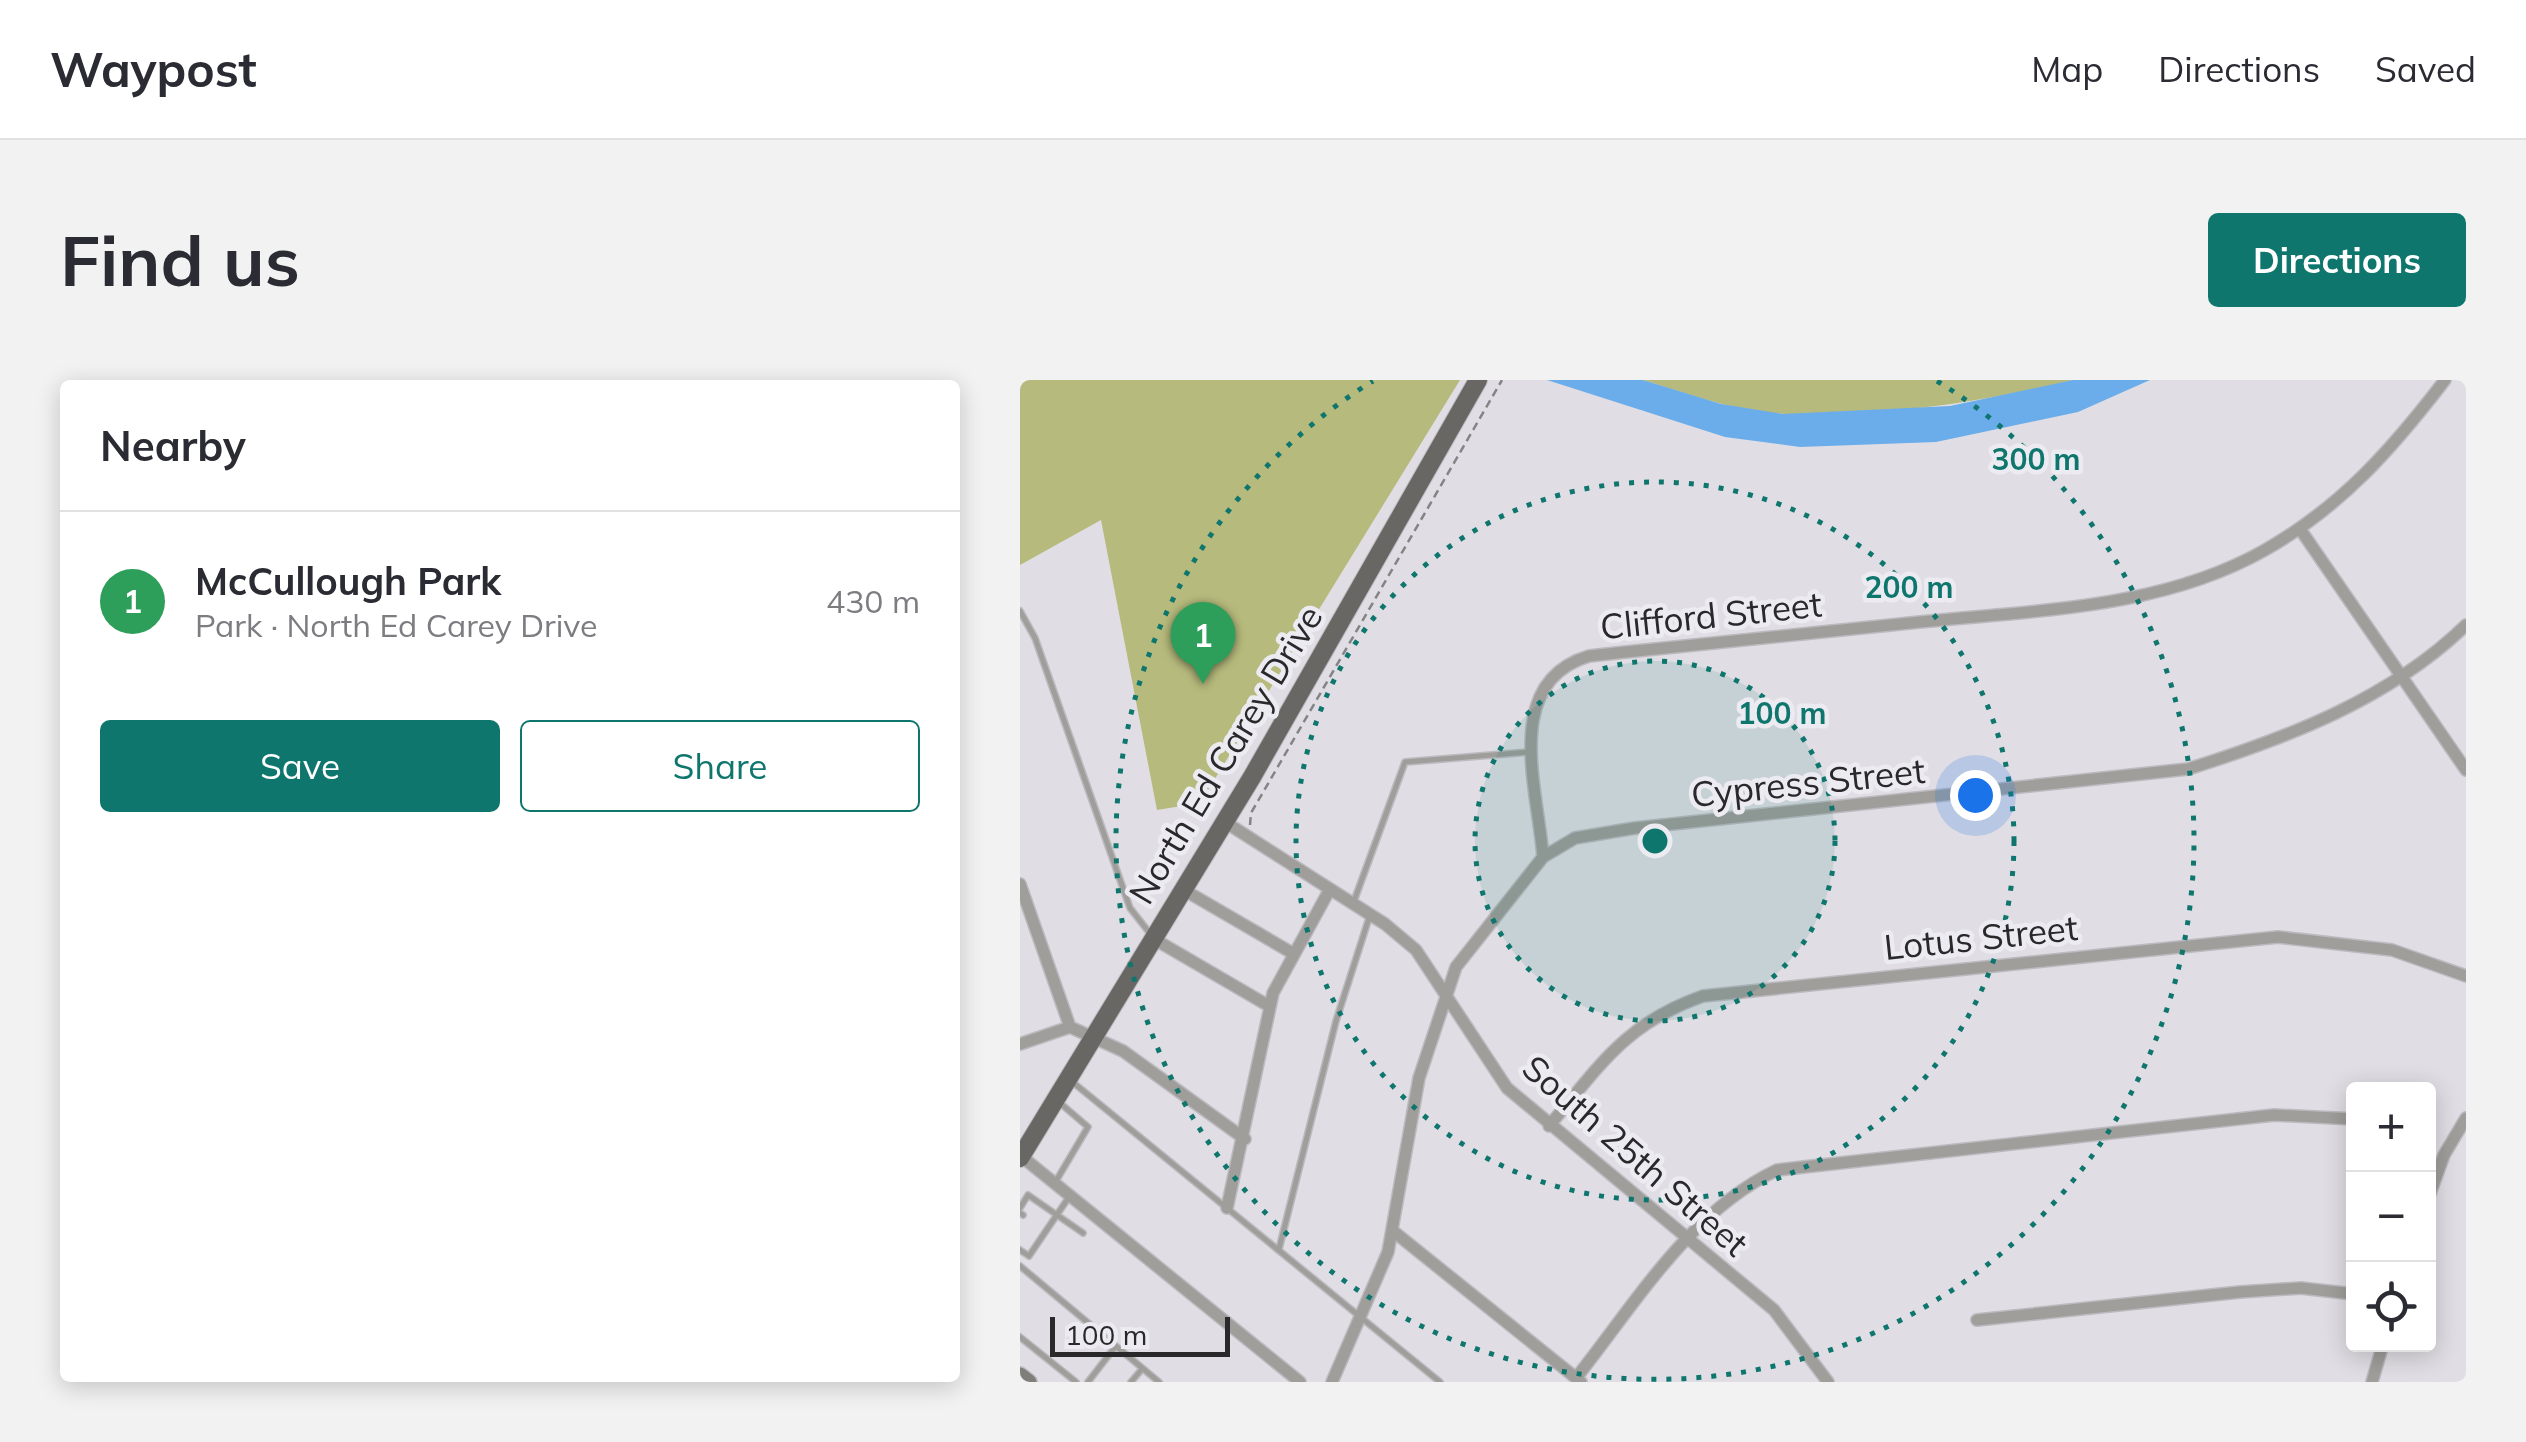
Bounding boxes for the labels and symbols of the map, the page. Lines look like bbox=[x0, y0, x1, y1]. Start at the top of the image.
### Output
text: 300 m bbox=[1991, 440, 2081, 478]
text: 200 m bbox=[1864, 568, 1954, 606]
street label: Clifford Street bbox=[1598, 581, 1824, 649]
street label: North Ed Carey Drive bbox=[1119, 597, 1332, 912]
pin: 1 bbox=[1170, 602, 1236, 684]
text: 100 m bbox=[1737, 694, 1827, 732]
street label: Cypress Street bbox=[1689, 748, 1927, 816]
your location bbox=[1950, 770, 2001, 821]
centre of rings bbox=[1637, 823, 1673, 859]
street label: Lotus Street bbox=[1882, 905, 2080, 969]
street label: South 25th Street bbox=[1514, 1045, 1757, 1265]
scale bar bbox=[1050, 1312, 1230, 1356]

